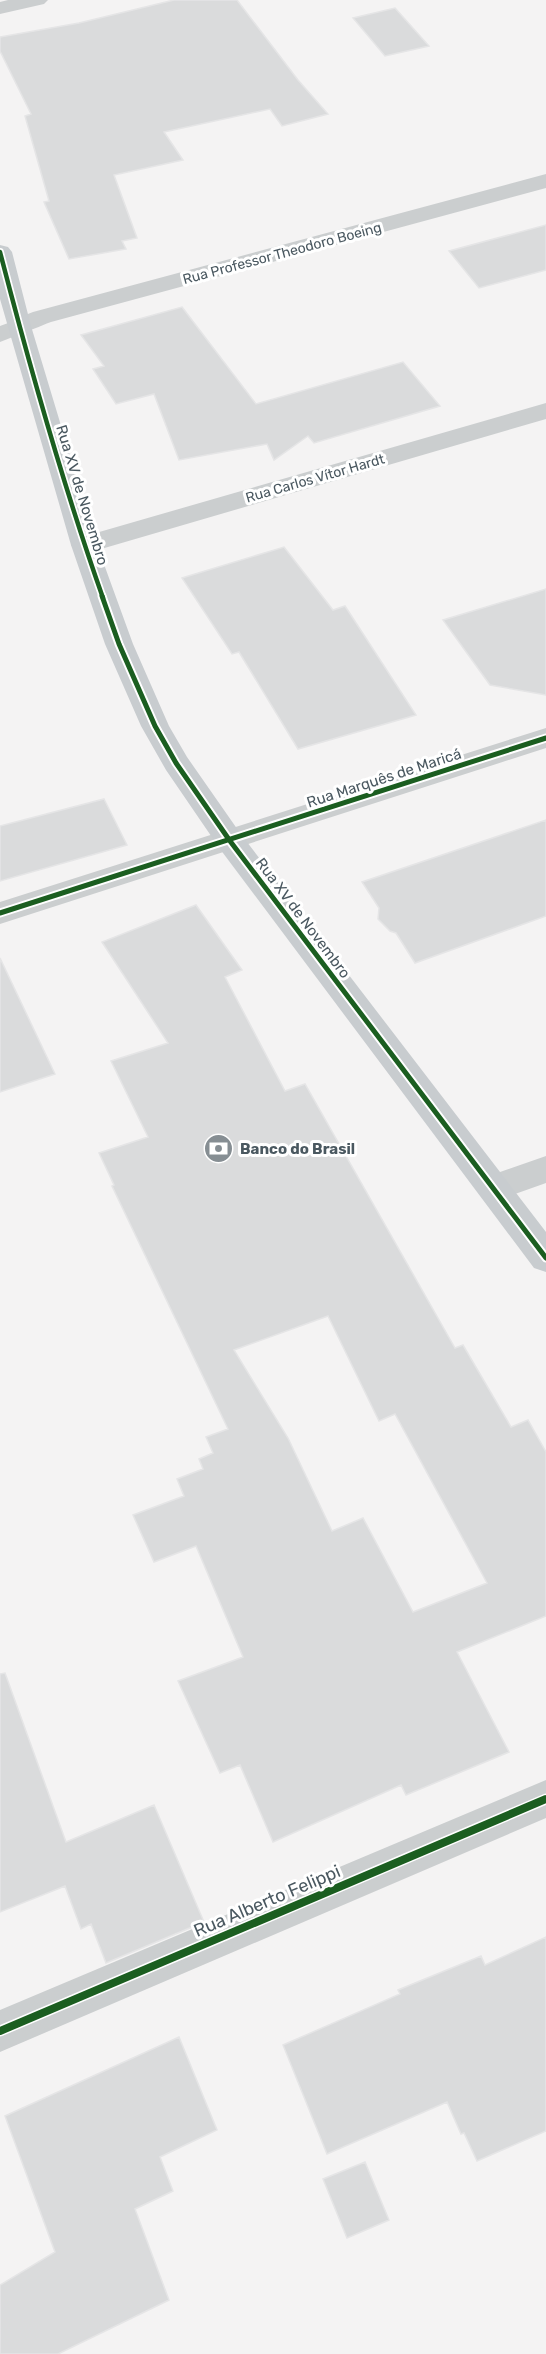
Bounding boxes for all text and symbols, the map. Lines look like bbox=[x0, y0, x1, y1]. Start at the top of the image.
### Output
street label: Rua Professor Theodoro Boeing bbox=[181, 219, 383, 288]
street label: Rua XV de Novembro bbox=[52, 423, 112, 567]
street label: Rua Carlos Vítor Hardt bbox=[244, 450, 387, 506]
street label: Rua Marquês de Maricá bbox=[305, 745, 463, 811]
street label: Rua XV de Novembro bbox=[252, 854, 354, 982]
bank icon: Banco do Brasil bbox=[203, 1133, 235, 1165]
place label: Banco do Brasil bbox=[240, 1140, 355, 1158]
street label: Rua Alberto Felippi bbox=[190, 1860, 344, 1942]

